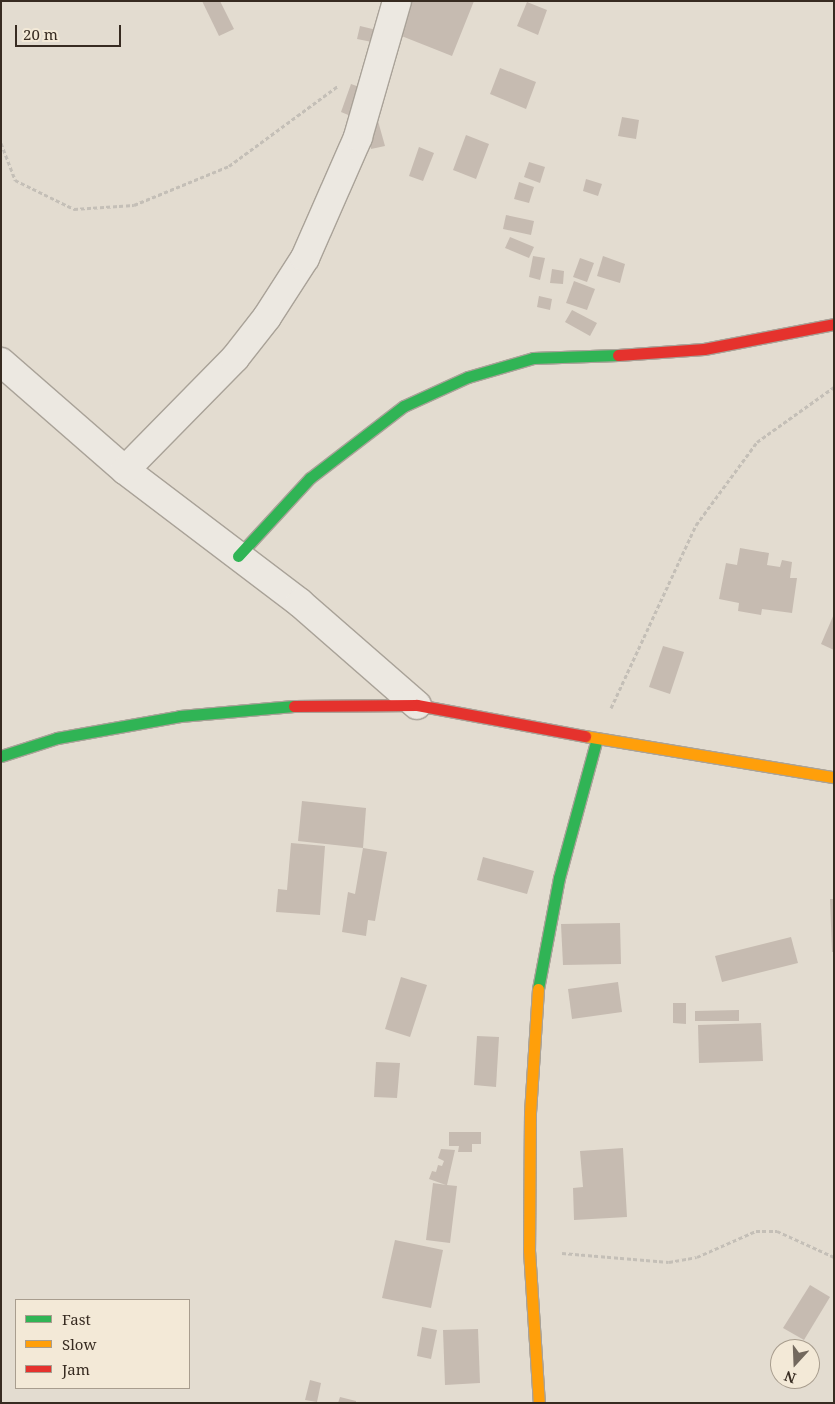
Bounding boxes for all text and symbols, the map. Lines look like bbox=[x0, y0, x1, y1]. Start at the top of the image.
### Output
scale bar bbox=[18, 15, 124, 47]
text: 20 m bbox=[23, 24, 58, 44]
legend bbox=[15, 1299, 190, 1389]
text: Fast bbox=[62, 1309, 91, 1329]
text: Slow bbox=[62, 1334, 96, 1354]
north arrow bbox=[770, 1339, 820, 1389]
text: Jam bbox=[62, 1359, 90, 1379]
text: N bbox=[782, 1367, 798, 1388]

